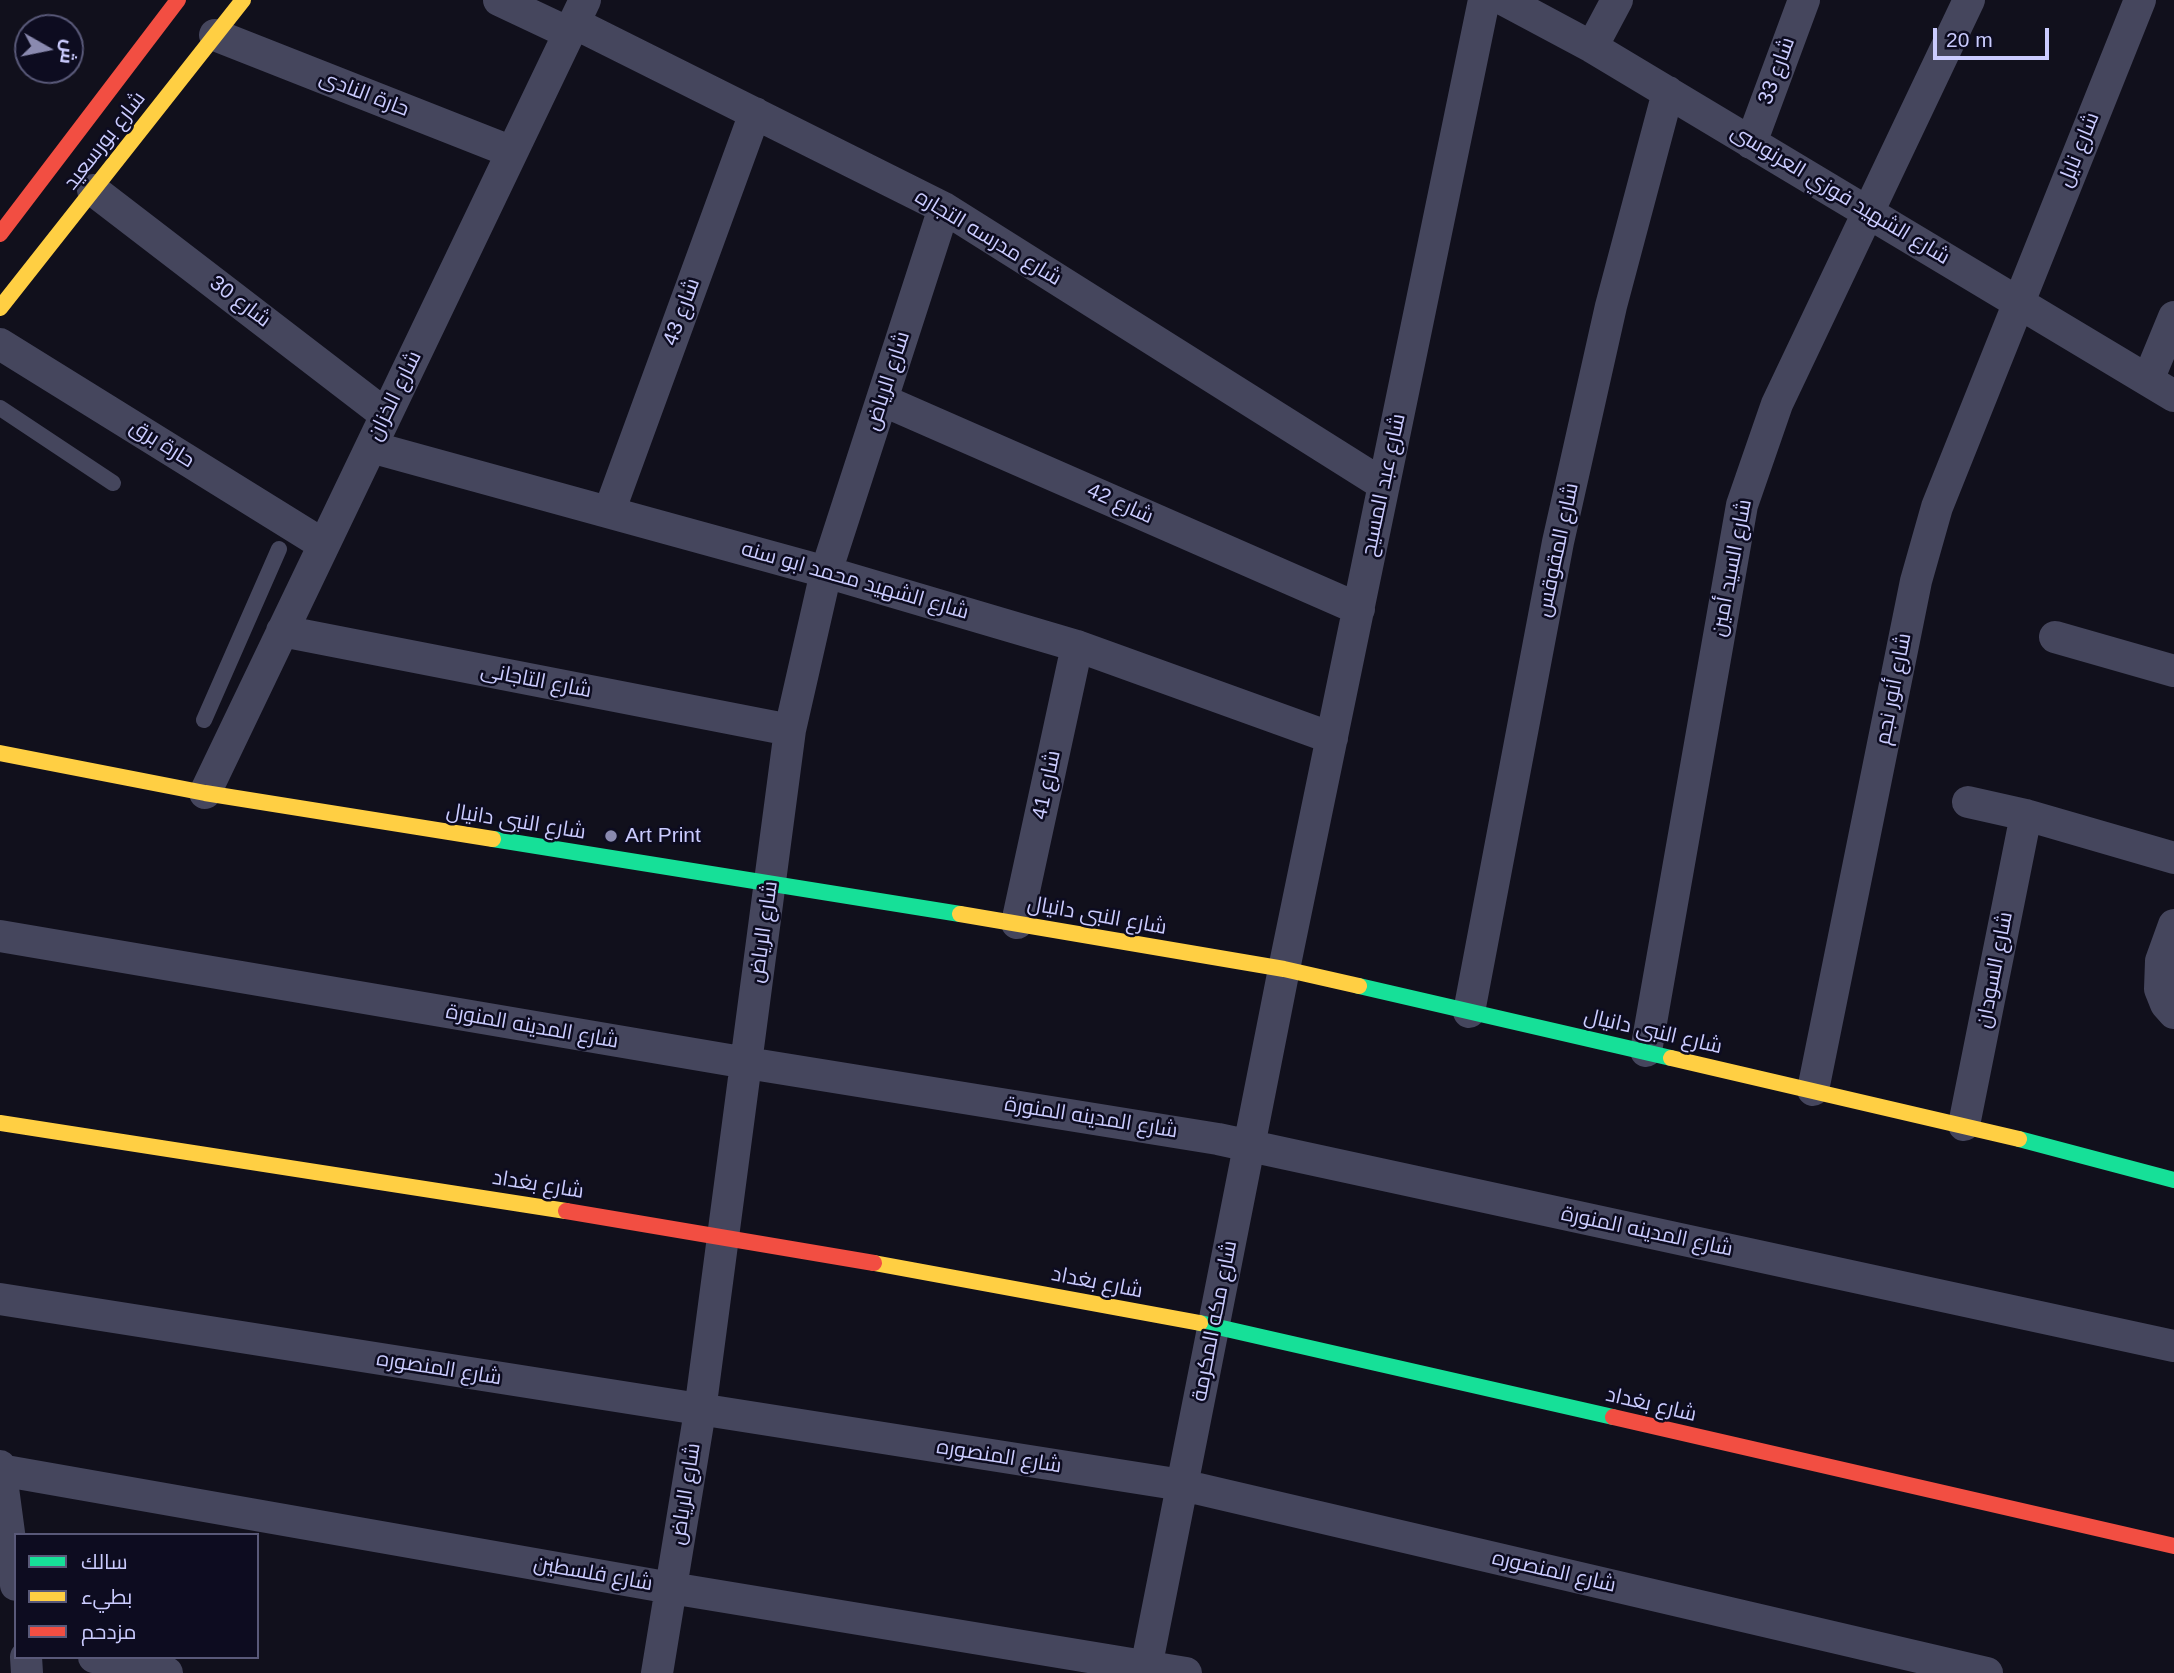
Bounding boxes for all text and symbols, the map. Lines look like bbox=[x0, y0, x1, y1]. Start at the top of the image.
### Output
north arrow bbox=[14, 14, 84, 84]
scale bar bbox=[1936, 14, 2052, 58]
text: 20 m bbox=[1946, 28, 1993, 51]
street label: شارع 33 bbox=[1753, 34, 1801, 108]
text: ش bbox=[56, 38, 81, 66]
street label: حارة النادى bbox=[316, 65, 412, 123]
street label: شارع بورسعيد bbox=[59, 87, 151, 195]
street label: شارع نايل bbox=[2053, 109, 2105, 191]
street label: شارع الشهيد فوزي العرنوسى bbox=[1726, 120, 1954, 270]
street label: شارع مدرسه التجاره bbox=[910, 184, 1066, 292]
street label: شارع 30 bbox=[205, 271, 275, 333]
street label: شارع 43 bbox=[658, 275, 706, 349]
street label: شارع الرياض bbox=[860, 328, 916, 434]
street label: شارع الخزان bbox=[363, 347, 427, 445]
street label: شارع عبد المسيح bbox=[1357, 411, 1411, 559]
street label: حارة برق bbox=[125, 414, 199, 474]
street label: شارع 42 bbox=[1083, 478, 1157, 530]
street label: شارع المقوقس bbox=[1531, 481, 1585, 619]
street label: شارع السيد أمين bbox=[1706, 497, 1758, 639]
street label: شارع الشهيد محمد ابو سنه bbox=[738, 536, 972, 626]
street label: شارع أنور نجم bbox=[1871, 631, 1917, 747]
street label: شارع التاجانى bbox=[478, 658, 594, 704]
street label: شارع 41 bbox=[1027, 748, 1067, 822]
street label: شارع النبى دانيال bbox=[444, 799, 588, 845]
place label: Art Print bbox=[625, 823, 701, 849]
marker: Art Print bbox=[603, 828, 619, 844]
street label: شارع الرياض bbox=[744, 879, 784, 985]
street label: شارع النبى دانيال bbox=[1025, 891, 1169, 941]
street label: شارع السودان bbox=[1971, 910, 2019, 1030]
street label: شارع المدينه المنورة bbox=[444, 999, 620, 1055]
street label: شارع النبى دانيال bbox=[1581, 1004, 1725, 1060]
street label: شارع المدينه المنورة bbox=[1003, 1092, 1179, 1144]
street label: شارع بغداد bbox=[490, 1165, 586, 1205]
street label: شارع المدينه المنورة bbox=[1559, 1202, 1735, 1262]
street label: شارع مكه المكرمة bbox=[1187, 1239, 1243, 1403]
street label: شارع بغداد bbox=[1049, 1262, 1145, 1304]
street label: شارع المنصوره bbox=[375, 1347, 503, 1391]
street label: شارع بغداد bbox=[1603, 1382, 1699, 1428]
street label: شارع المنصوره bbox=[935, 1435, 1063, 1479]
street label: شارع الرياض bbox=[666, 1441, 706, 1547]
legend bbox=[14, 1533, 259, 1659]
street label: شارع المنصوره bbox=[1490, 1546, 1618, 1598]
text: سالك bbox=[81, 1550, 128, 1573]
street label: شارع فلسطين bbox=[532, 1551, 654, 1597]
text: بطيء bbox=[81, 1585, 132, 1608]
text: مزدحم bbox=[81, 1620, 136, 1643]

